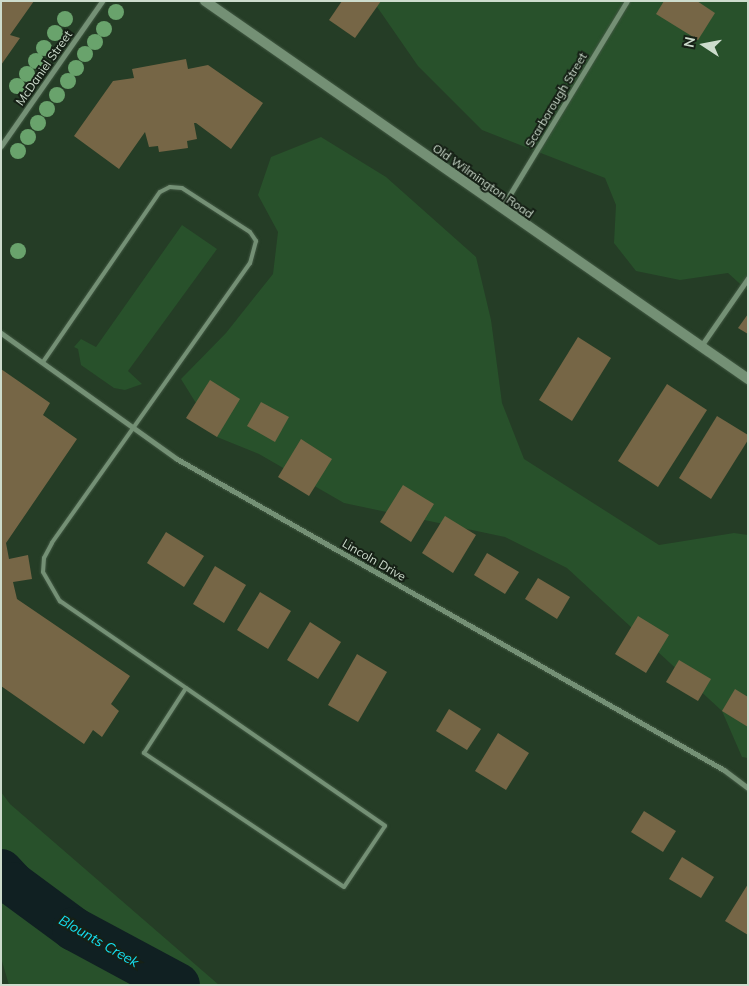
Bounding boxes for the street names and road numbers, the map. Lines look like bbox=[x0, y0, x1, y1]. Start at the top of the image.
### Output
street label: McDaniel Street bbox=[13, 28, 75, 108]
street label: Scarborough Street bbox=[522, 50, 590, 150]
street label: Old Wilmington Road bbox=[430, 141, 536, 221]
street label: Lincoln Drive bbox=[340, 536, 408, 584]

